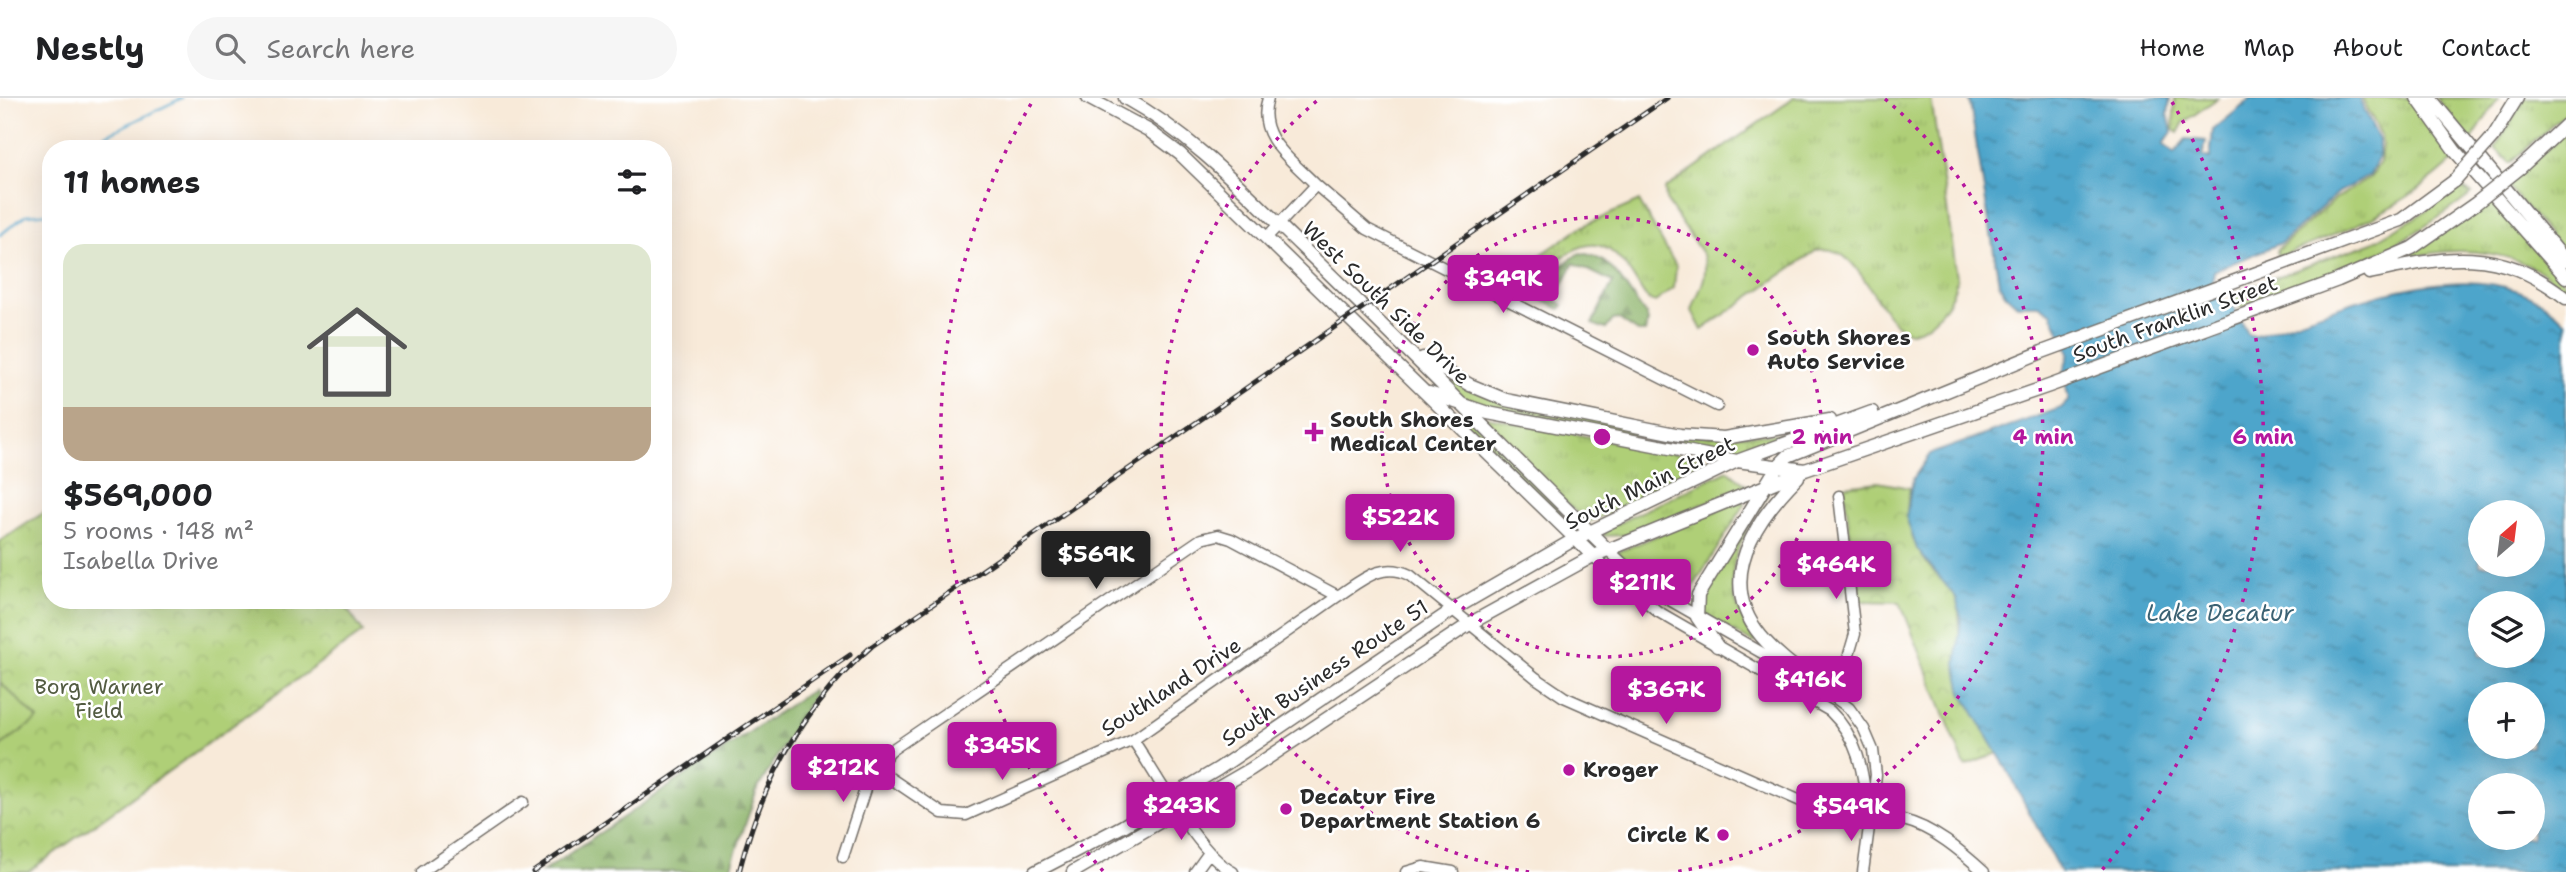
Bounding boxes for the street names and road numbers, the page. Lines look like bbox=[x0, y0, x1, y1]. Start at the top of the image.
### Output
street label: West South Side Drive bbox=[1296, 215, 1476, 391]
street label: South Franklin Street bbox=[2069, 269, 2281, 369]
street label: South Main Street bbox=[1560, 430, 1740, 536]
street label: South Business Route 51 bbox=[1216, 593, 1434, 753]
street label: Southland Drive bbox=[1095, 631, 1247, 743]

